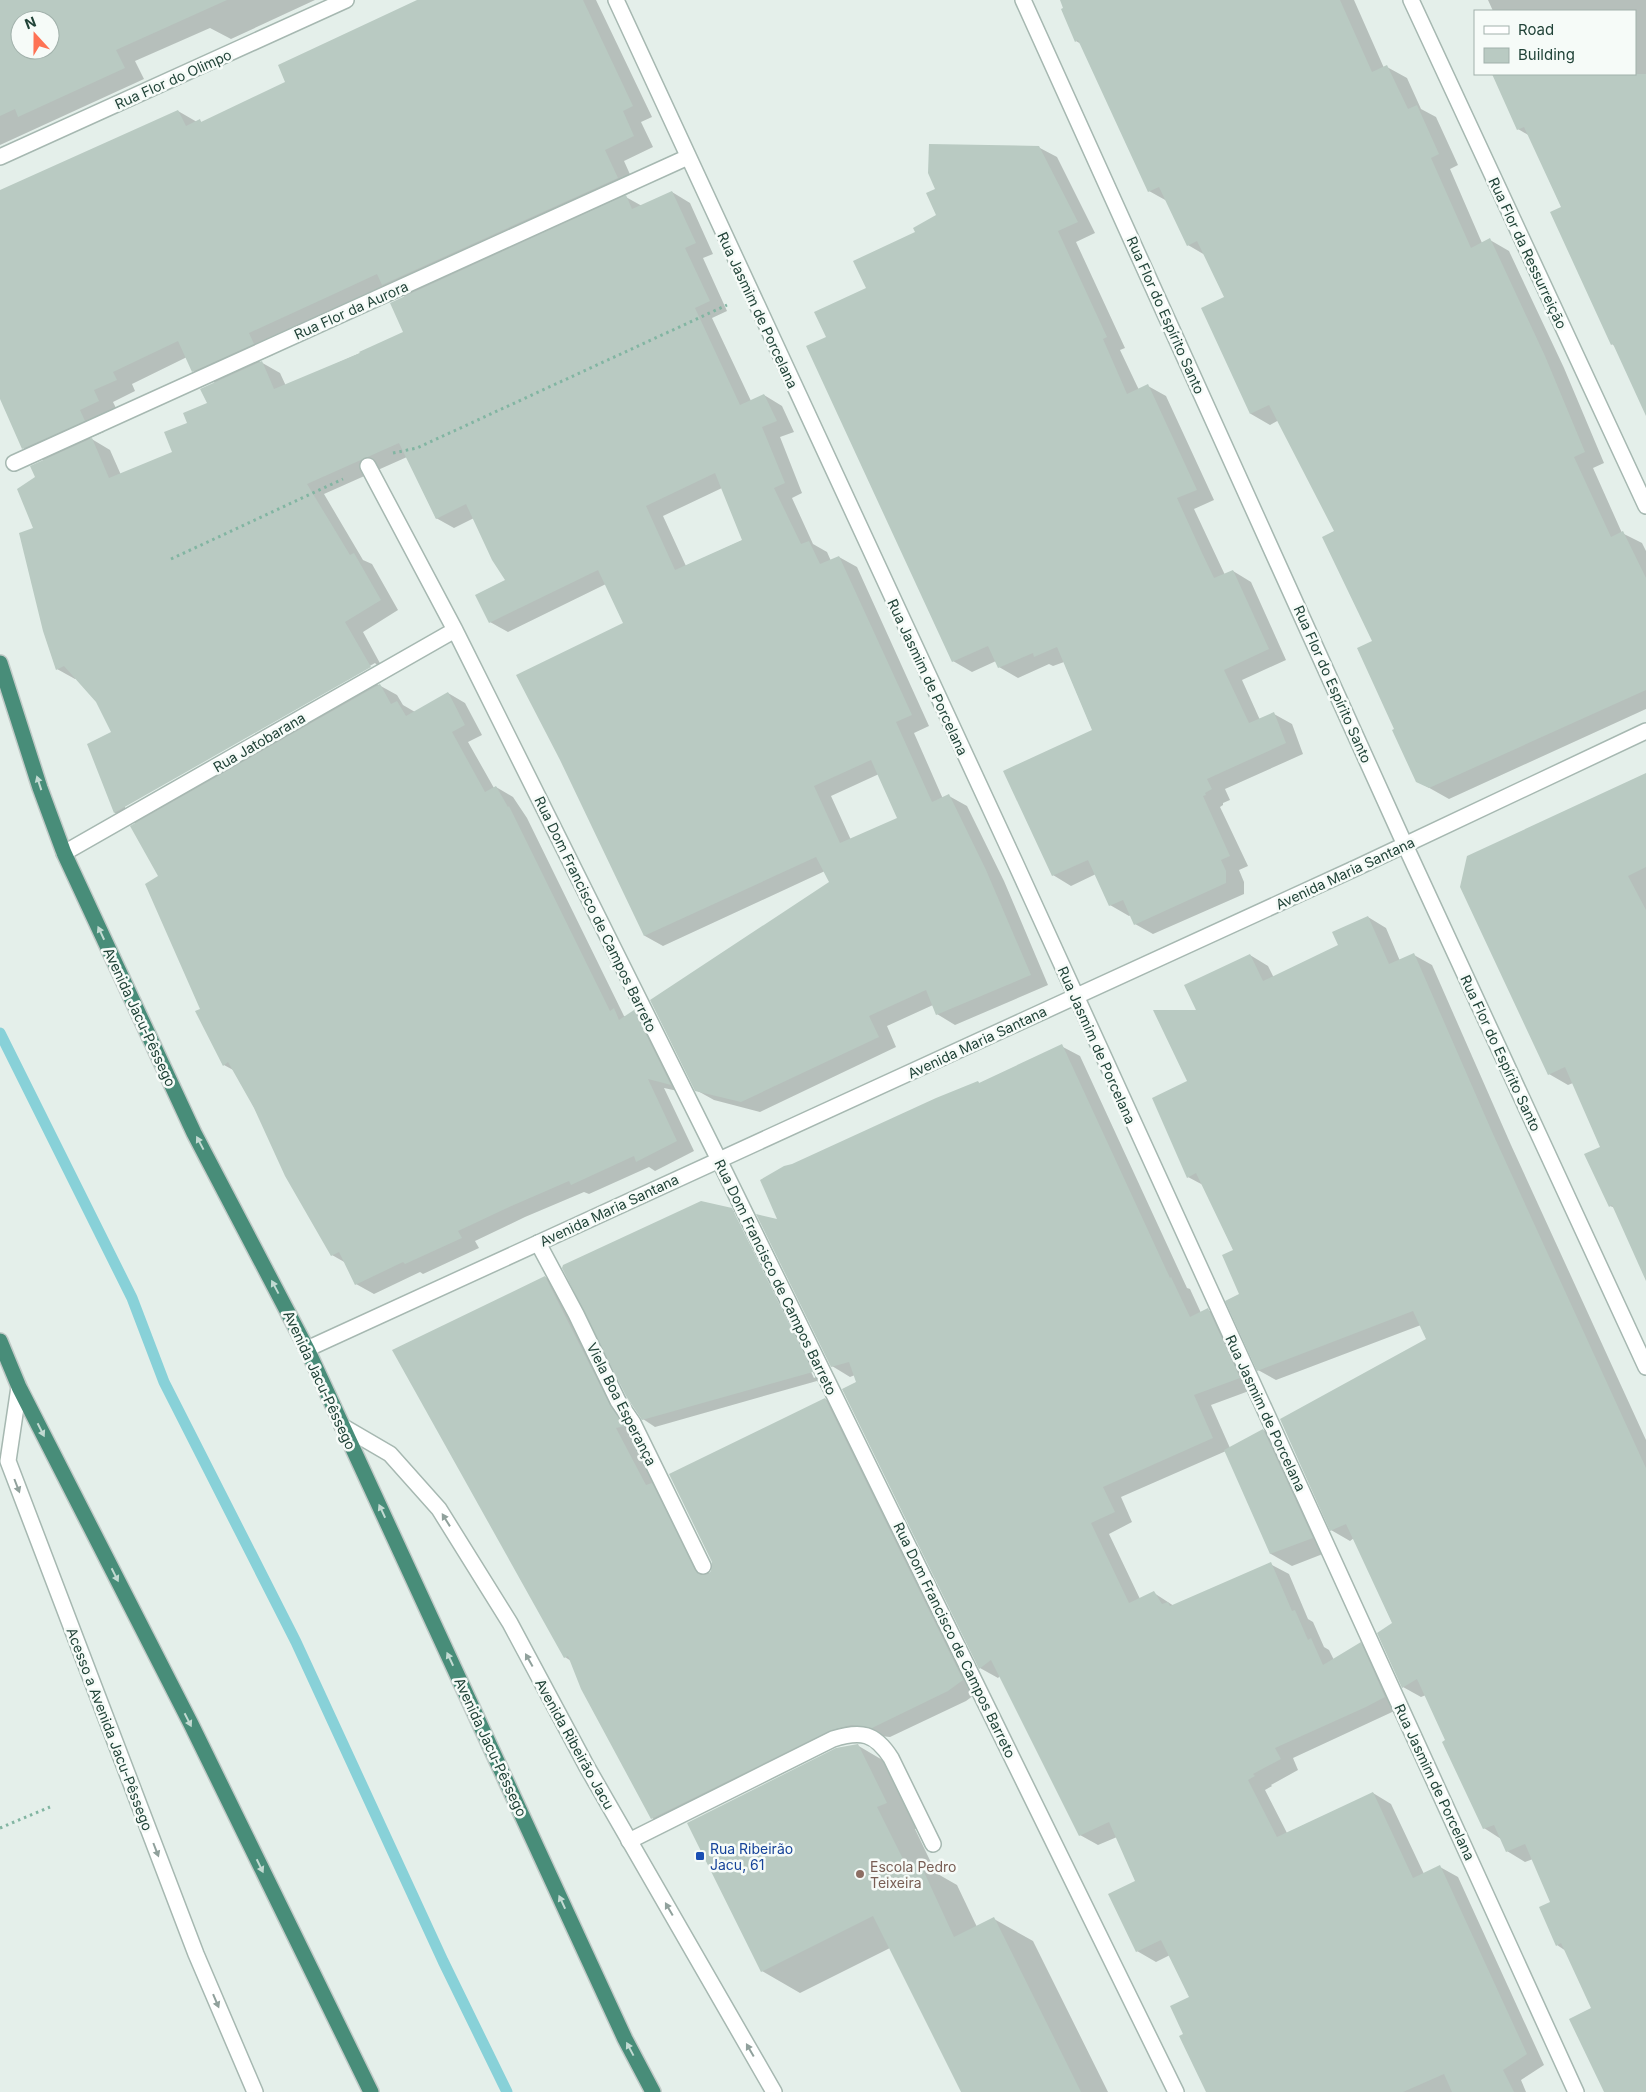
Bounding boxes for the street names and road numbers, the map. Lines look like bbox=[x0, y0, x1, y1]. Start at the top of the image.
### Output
street label: Rua Flor do Olimpo bbox=[112, 46, 234, 112]
street label: Rua Flor da Ressurreição bbox=[1485, 175, 1571, 331]
street label: Rua Jasmim de Porcelana bbox=[714, 229, 802, 391]
street label: Rua Flor do Espírito Santo bbox=[1124, 234, 1208, 396]
street label: Rua Flor da Aurora bbox=[291, 277, 411, 343]
street label: Rua Jasmim de Porcelana bbox=[884, 596, 972, 758]
street label: Rua Flor do Espírito Santo bbox=[1291, 603, 1375, 765]
street label: Rua Jatobarana bbox=[210, 709, 308, 775]
street label: Rua Dom Francisco de Campos Barreto bbox=[531, 793, 661, 1035]
street label: Avenida Maria Santana bbox=[1273, 833, 1417, 913]
street label: Avenida Jacu-Pêssego bbox=[100, 945, 180, 1089]
street label: Rua Jasmim de Porcelana bbox=[1055, 964, 1139, 1126]
street label: Rua Flor do Espírito Santo bbox=[1457, 972, 1545, 1134]
street label: Avenida Maria Santana bbox=[905, 1002, 1049, 1082]
street label: Rua Dom Francisco de Campos Barreto bbox=[711, 1156, 841, 1398]
street label: Avenida Maria Santana bbox=[537, 1170, 681, 1250]
street label: Avenida Jacu-Pêssego bbox=[280, 1308, 360, 1452]
street label: Rua Jasmim de Porcelana bbox=[1222, 1332, 1310, 1494]
street label: Viela Boa Esperança bbox=[584, 1340, 660, 1468]
street label: Rua Dom Francisco de Campos Barreto bbox=[890, 1519, 1020, 1761]
street label: Acesso a Avenida Jacu-Pêssego bbox=[63, 1625, 157, 1833]
street label: Avenida Jacu-Pêssego bbox=[451, 1675, 531, 1819]
street label: Avenida Ribeirão Jacu bbox=[532, 1676, 618, 1812]
street label: Rua Jasmim de Porcelana bbox=[1391, 1701, 1479, 1863]

